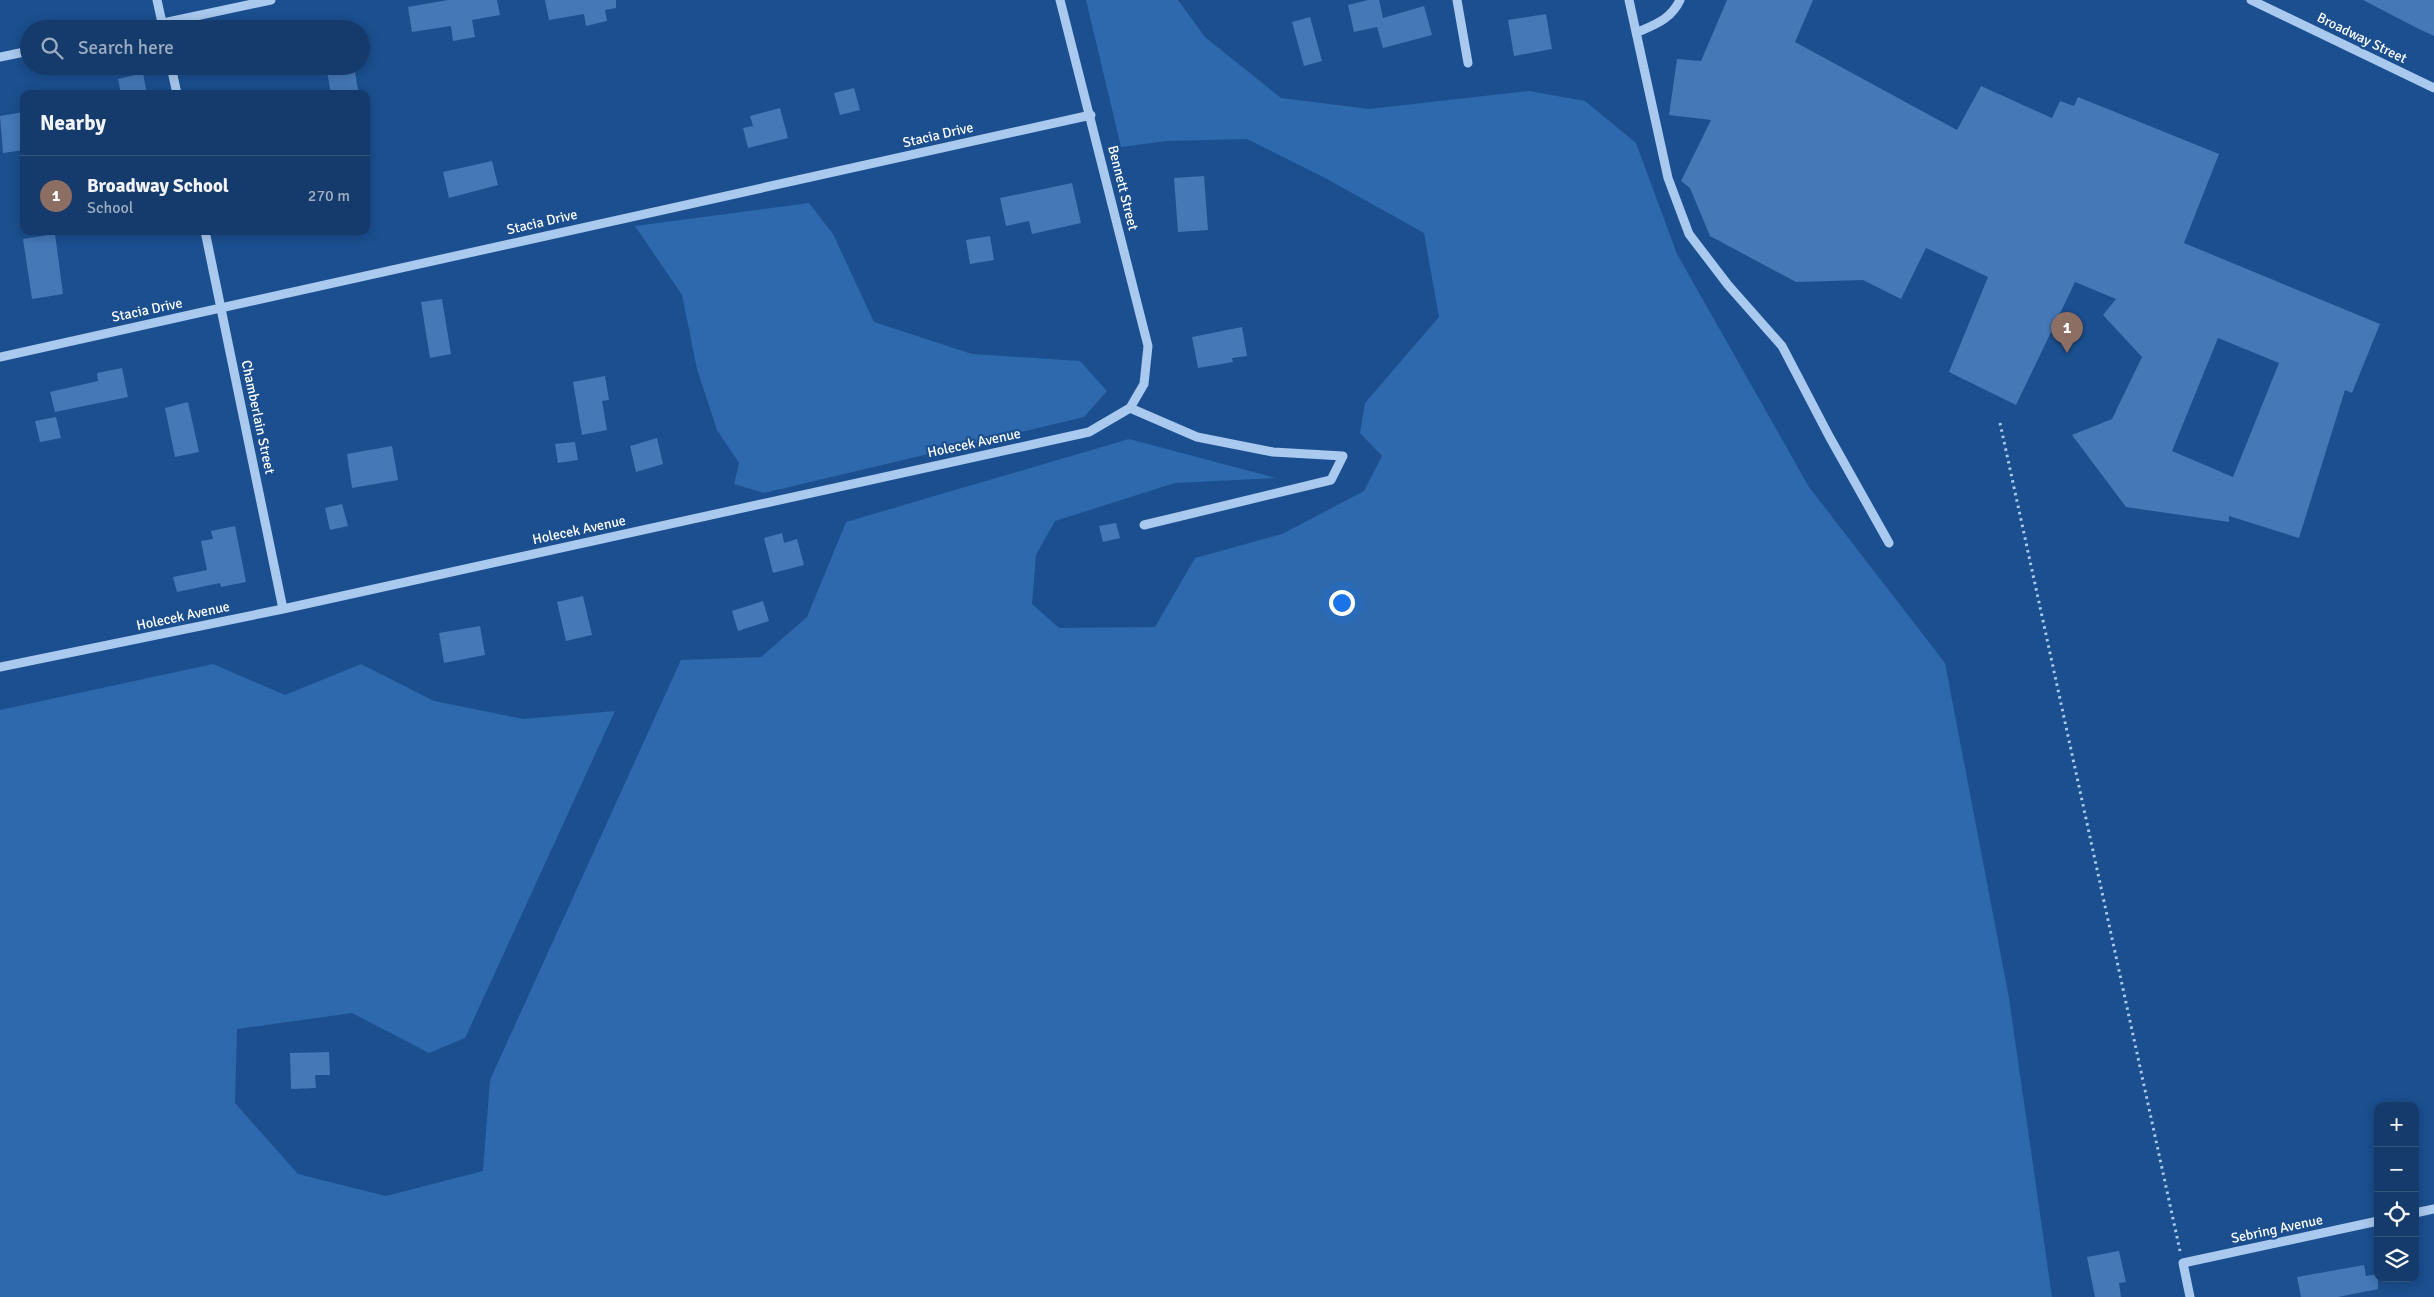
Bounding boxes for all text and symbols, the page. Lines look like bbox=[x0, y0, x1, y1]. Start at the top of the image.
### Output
street label: Broadway Street bbox=[2314, 9, 2410, 67]
search box bbox=[20, 20, 370, 75]
icon: search bbox=[38, 34, 66, 62]
text: Search here bbox=[78, 36, 174, 60]
text: Nearby bbox=[40, 110, 106, 136]
street label: Stacia Drive bbox=[901, 119, 975, 151]
street label: Bennett Street bbox=[1104, 144, 1142, 232]
text: Broadway School bbox=[87, 174, 229, 198]
text: 1 bbox=[52, 186, 60, 206]
text: 270 m bbox=[308, 186, 350, 206]
text: School bbox=[87, 198, 133, 218]
street label: Stacia Drive bbox=[505, 206, 579, 238]
street label: Stacia Drive bbox=[110, 294, 184, 326]
pin: 1 bbox=[2051, 312, 2083, 353]
street label: Chamberlain Street bbox=[238, 358, 278, 476]
street label: Holecek Avenue bbox=[926, 425, 1022, 461]
street label: Holecek Avenue bbox=[531, 512, 627, 548]
your location bbox=[1329, 590, 1355, 616]
street label: Holecek Avenue bbox=[135, 598, 231, 634]
map controls bbox=[2374, 1102, 2419, 1282]
button: + bbox=[2374, 1102, 2419, 1147]
button: − bbox=[2374, 1147, 2419, 1192]
button: locate bbox=[2374, 1192, 2419, 1237]
street label: Sebring Avenue bbox=[2230, 1211, 2324, 1247]
button: layers bbox=[2374, 1237, 2419, 1282]

